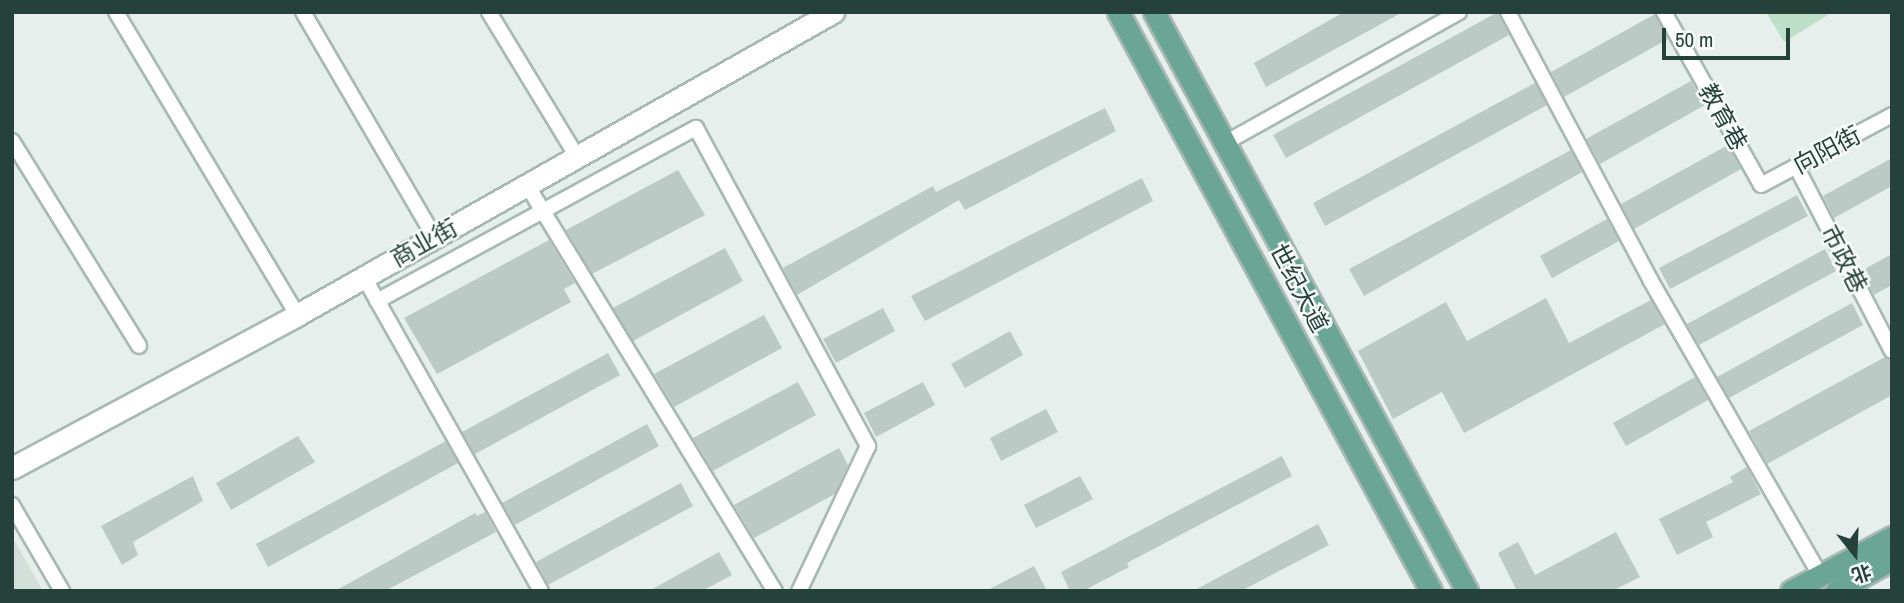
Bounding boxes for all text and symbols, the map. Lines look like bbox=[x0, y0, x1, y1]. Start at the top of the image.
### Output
scale bar bbox=[1666, 14, 1794, 58]
text: 50 m bbox=[1675, 25, 1713, 54]
street label: 教育巷 bbox=[1693, 79, 1753, 155]
street label: 向阳街 bbox=[1788, 120, 1866, 180]
street label: 商业街 bbox=[386, 213, 462, 273]
street label: 市政巷 bbox=[1815, 220, 1873, 298]
street label: 世纪大道 bbox=[1264, 239, 1334, 337]
north arrow bbox=[1820, 519, 1890, 589]
text: 北 bbox=[1848, 559, 1875, 589]

